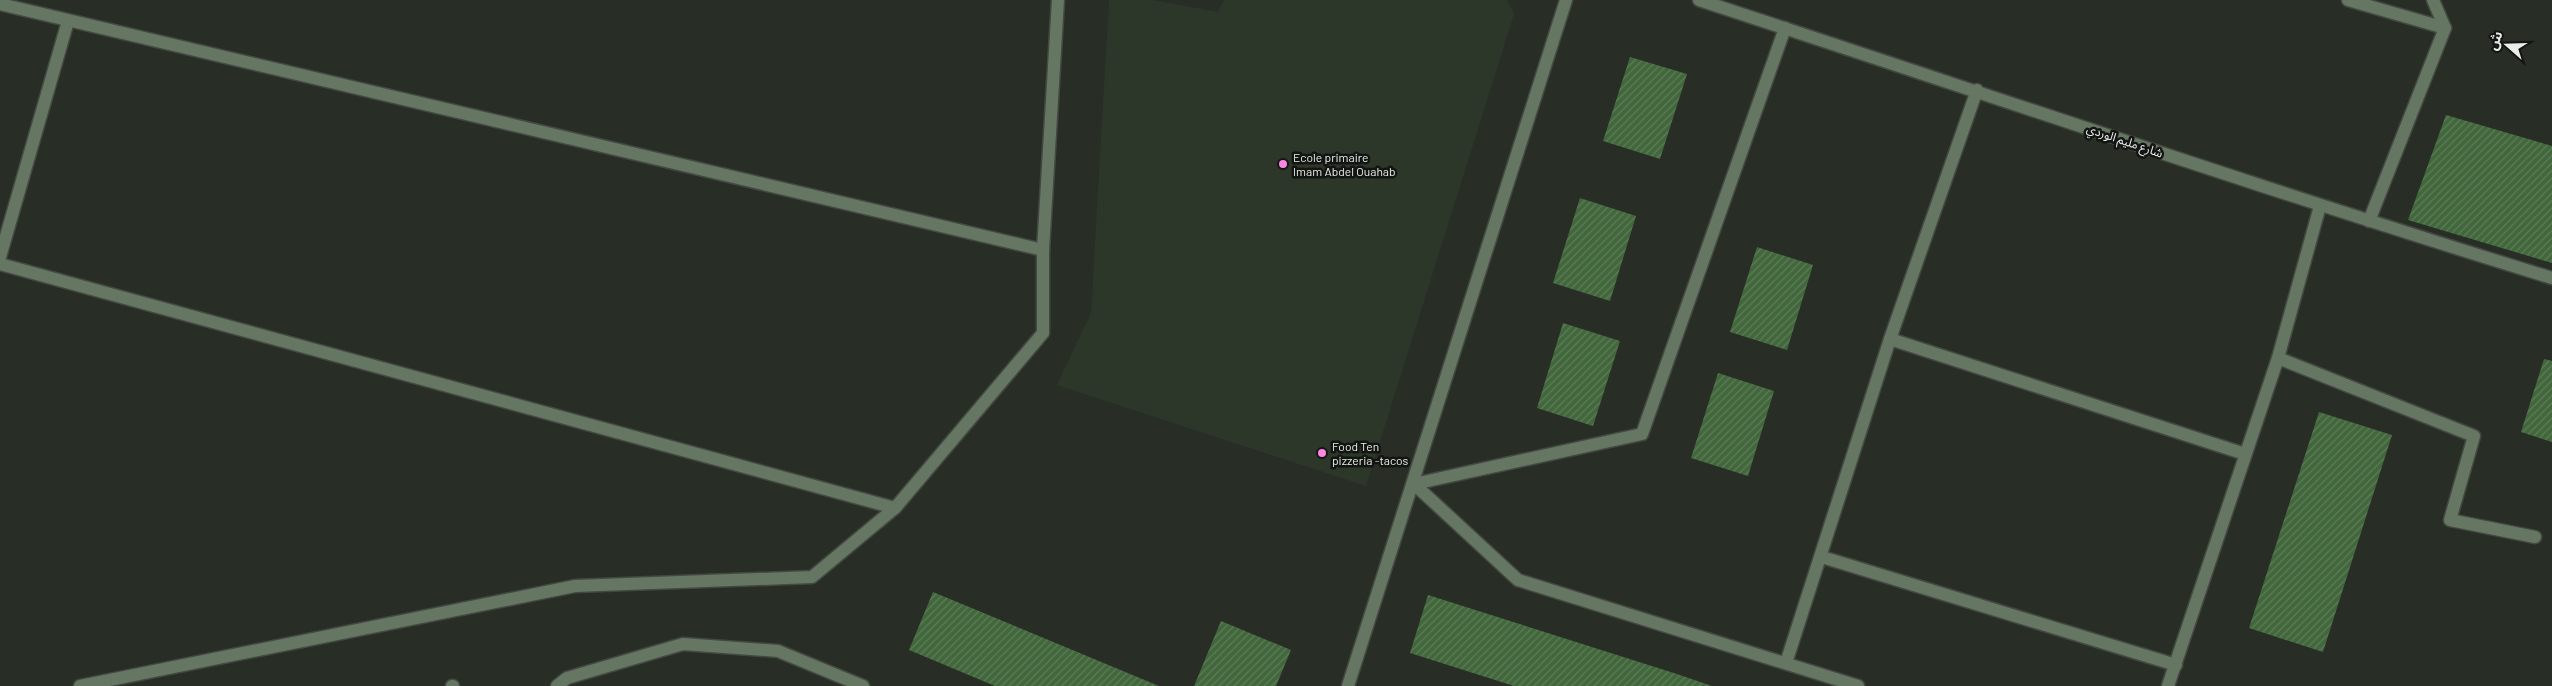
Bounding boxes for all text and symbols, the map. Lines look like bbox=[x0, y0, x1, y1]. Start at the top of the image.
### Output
north arrow bbox=[2482, 20, 2532, 70]
text: ش bbox=[2483, 28, 2506, 52]
street label: شارع مليم الوردي bbox=[2084, 120, 2165, 163]
place label: Ecole primaire Imam Abdel Ouahab bbox=[1293, 150, 1396, 178]
marker: Ecole primaire Imam Abdel Ouahab bbox=[1277, 158, 1289, 170]
place label: Food Ten pizzeria -tacos bbox=[1332, 439, 1409, 467]
marker: Food Ten pizzeria -tacos bbox=[1316, 447, 1328, 459]

